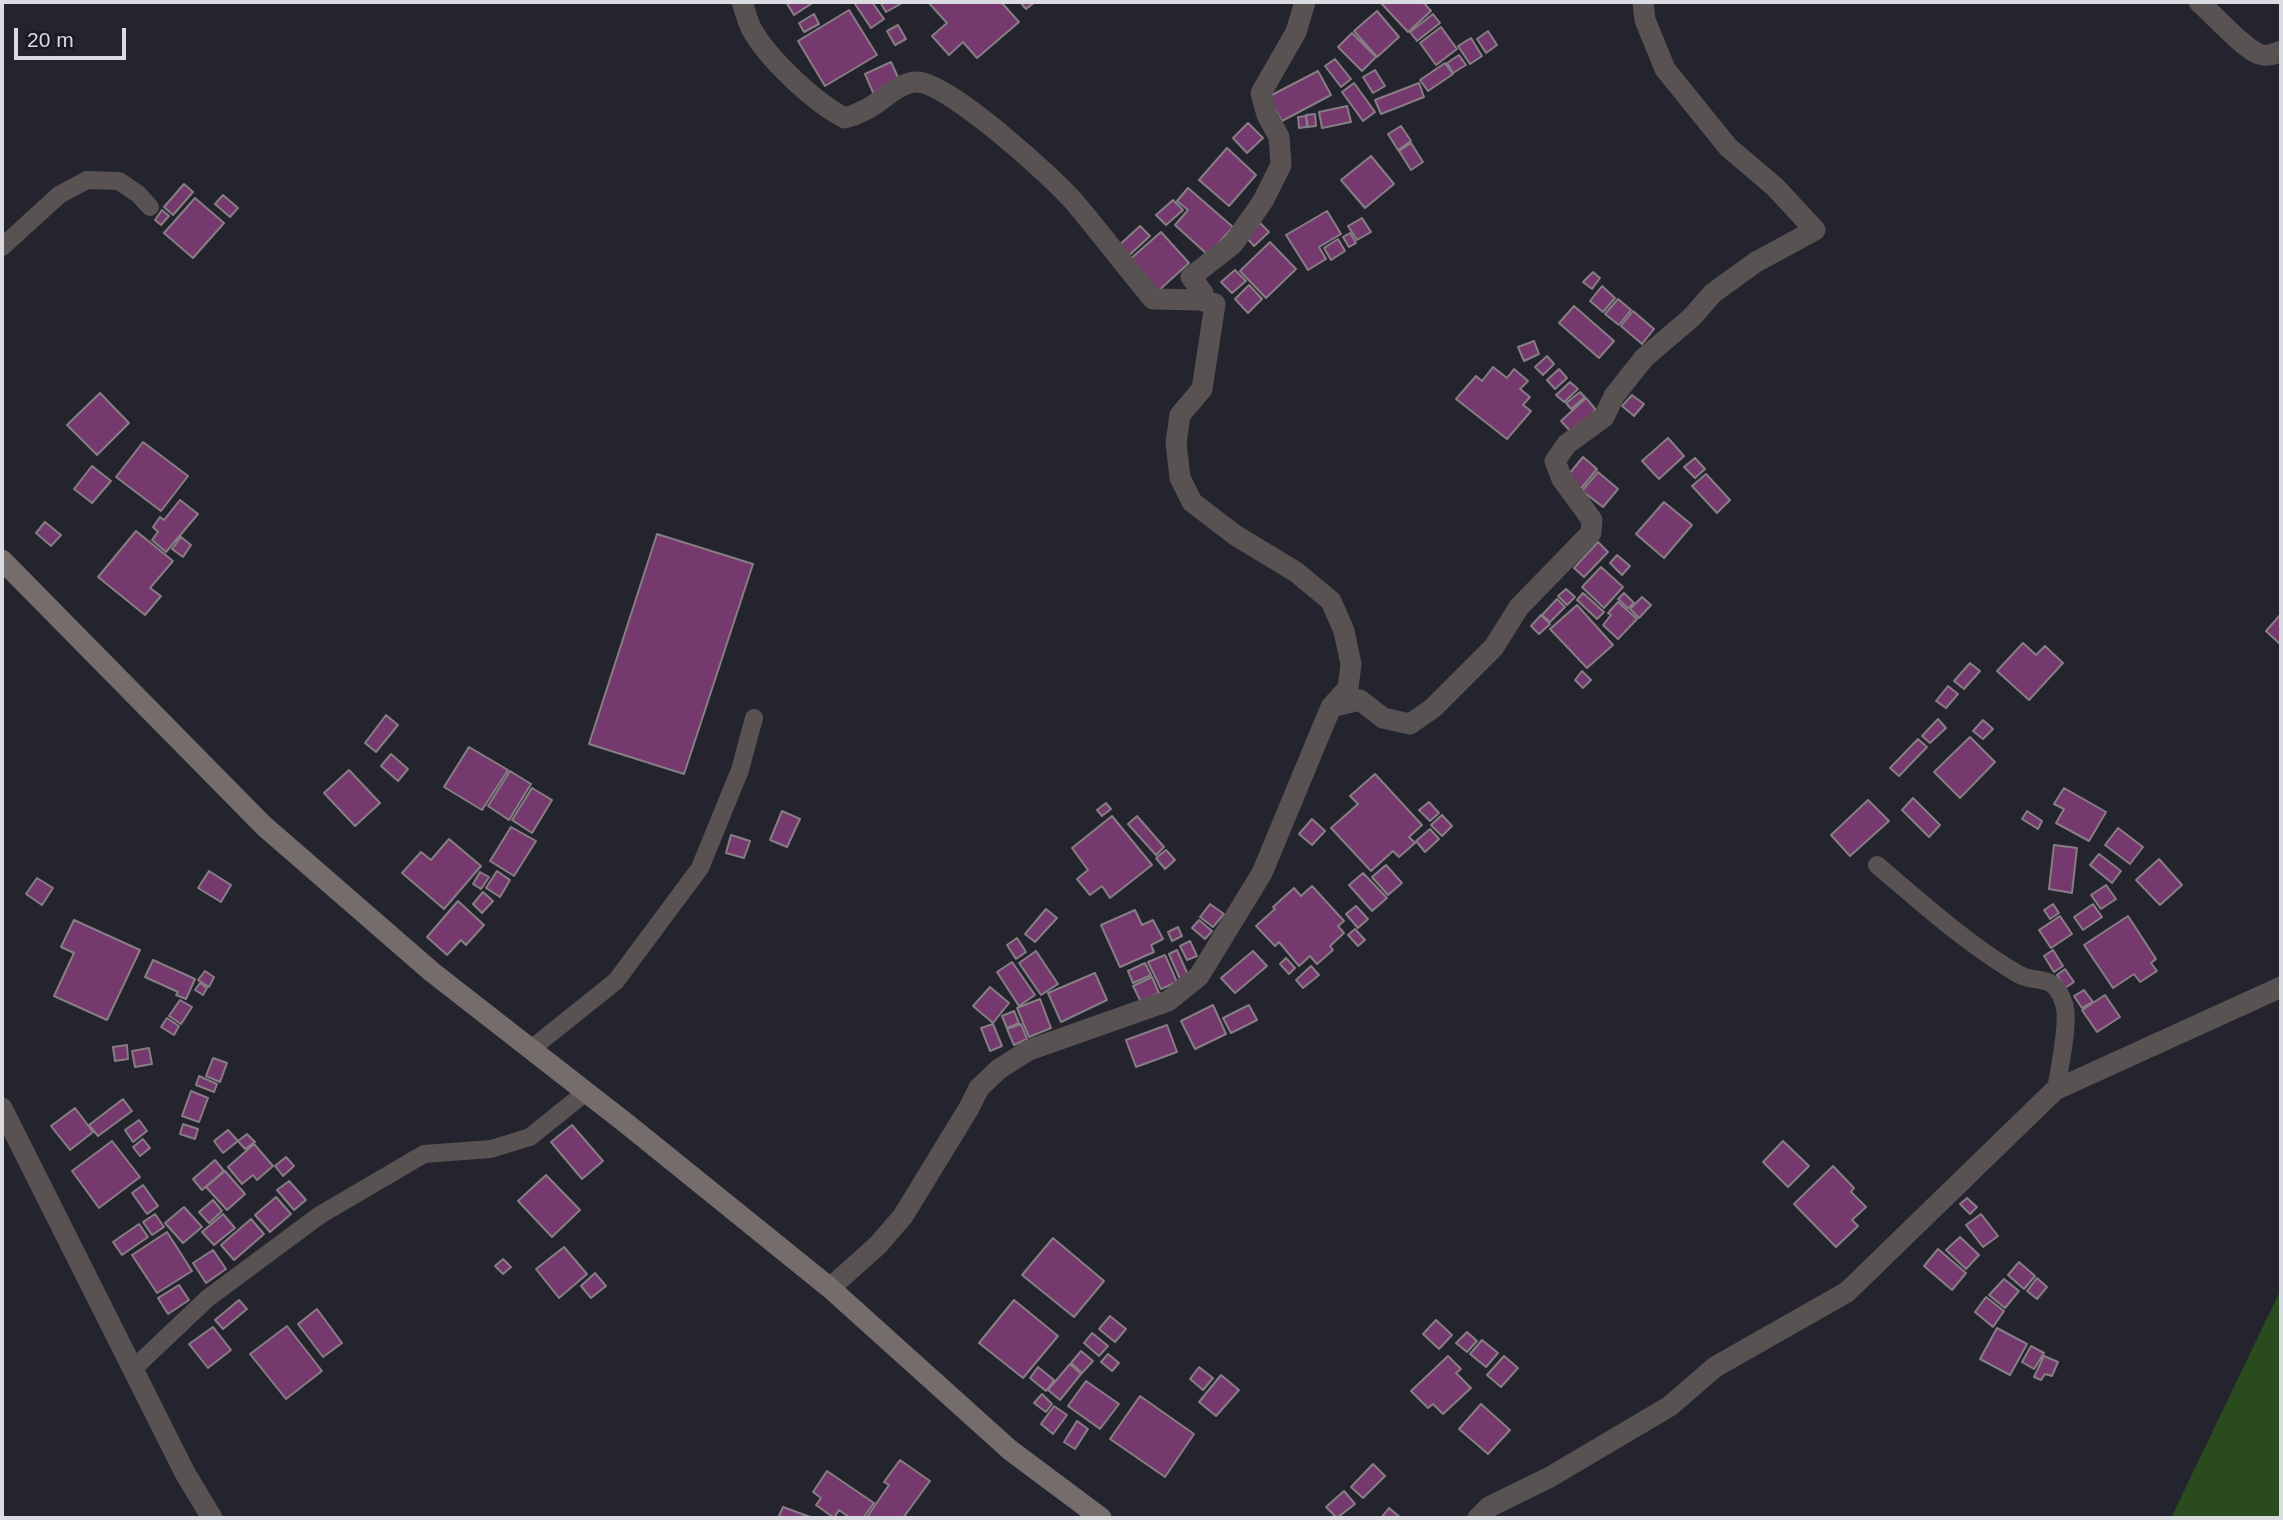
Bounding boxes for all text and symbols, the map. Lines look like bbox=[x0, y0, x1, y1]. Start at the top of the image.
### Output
scale bar bbox=[18, 14, 130, 58]
text: 20 m bbox=[27, 28, 74, 51]

